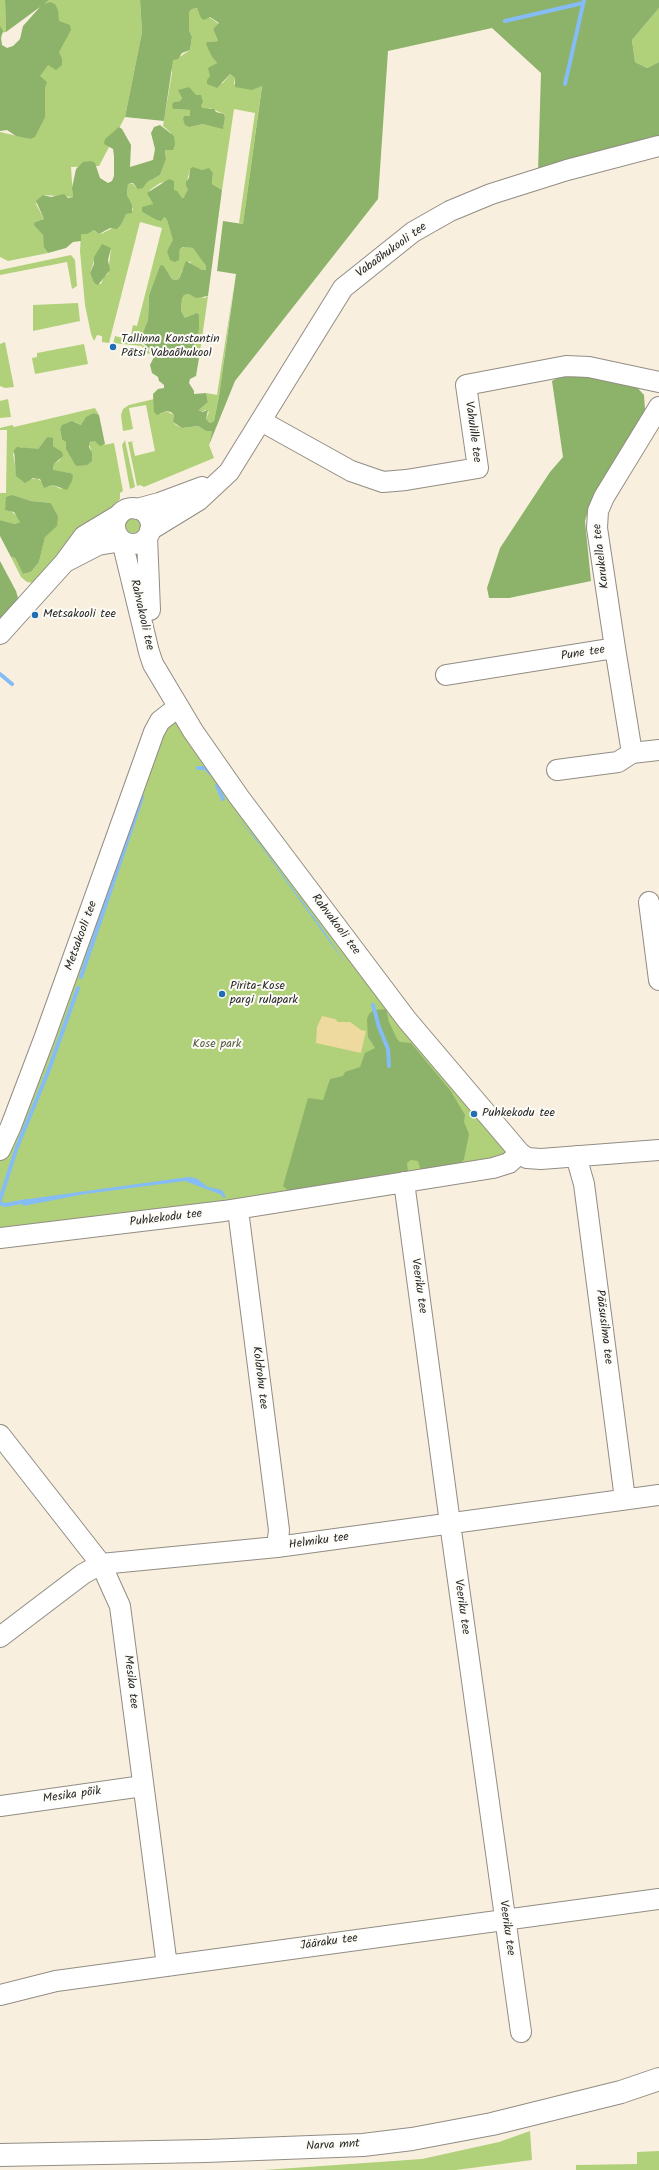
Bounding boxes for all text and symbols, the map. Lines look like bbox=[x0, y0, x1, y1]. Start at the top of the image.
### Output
street label: Vabaõhukooli tee bbox=[354, 220, 430, 282]
place label: Tallinna Konstantin Pätsi Vabaõhukool bbox=[121, 333, 220, 361]
marker: Tallinna Konstantin Pätsi Vabaõhukool bbox=[108, 342, 118, 352]
street label: Vahulille tee bbox=[461, 401, 483, 463]
street label: Karukella tee bbox=[591, 523, 613, 589]
street label: Rahvakooli tee bbox=[126, 578, 156, 652]
place label: Metsakooli tee bbox=[43, 608, 116, 622]
marker: Metsakooli tee bbox=[30, 610, 40, 620]
street label: Pune tee bbox=[560, 643, 606, 665]
street label: Rahvakooli tee bbox=[307, 892, 363, 958]
street label: Metsakooli tee bbox=[63, 899, 101, 973]
place label: Pirita-Kose pargi rulapark bbox=[230, 980, 298, 1008]
marker: Pirita-Kose pargi rulapark bbox=[217, 989, 227, 999]
park label: Kose park bbox=[193, 1038, 241, 1052]
place label: Puhkekodu tee bbox=[482, 1107, 555, 1121]
marker: Puhkekodu tee bbox=[469, 1109, 479, 1119]
street label: Puhkekodu tee bbox=[129, 1207, 203, 1231]
street label: Veeriku tee bbox=[407, 1257, 429, 1315]
street label: Pääsusilma tee bbox=[591, 1289, 615, 1365]
street label: Koldrohu tee bbox=[248, 1346, 270, 1410]
street label: Helmiku tee bbox=[288, 1531, 350, 1553]
street label: Veeriku tee bbox=[450, 1578, 472, 1636]
street label: Mesika tee bbox=[120, 1654, 140, 1710]
street label: Mesika põik bbox=[42, 1785, 102, 1807]
street label: Veeriku tee bbox=[495, 1899, 517, 1957]
street label: Jääraku tee bbox=[299, 1932, 359, 1954]
street label: Narva mnt bbox=[306, 2137, 360, 2155]

